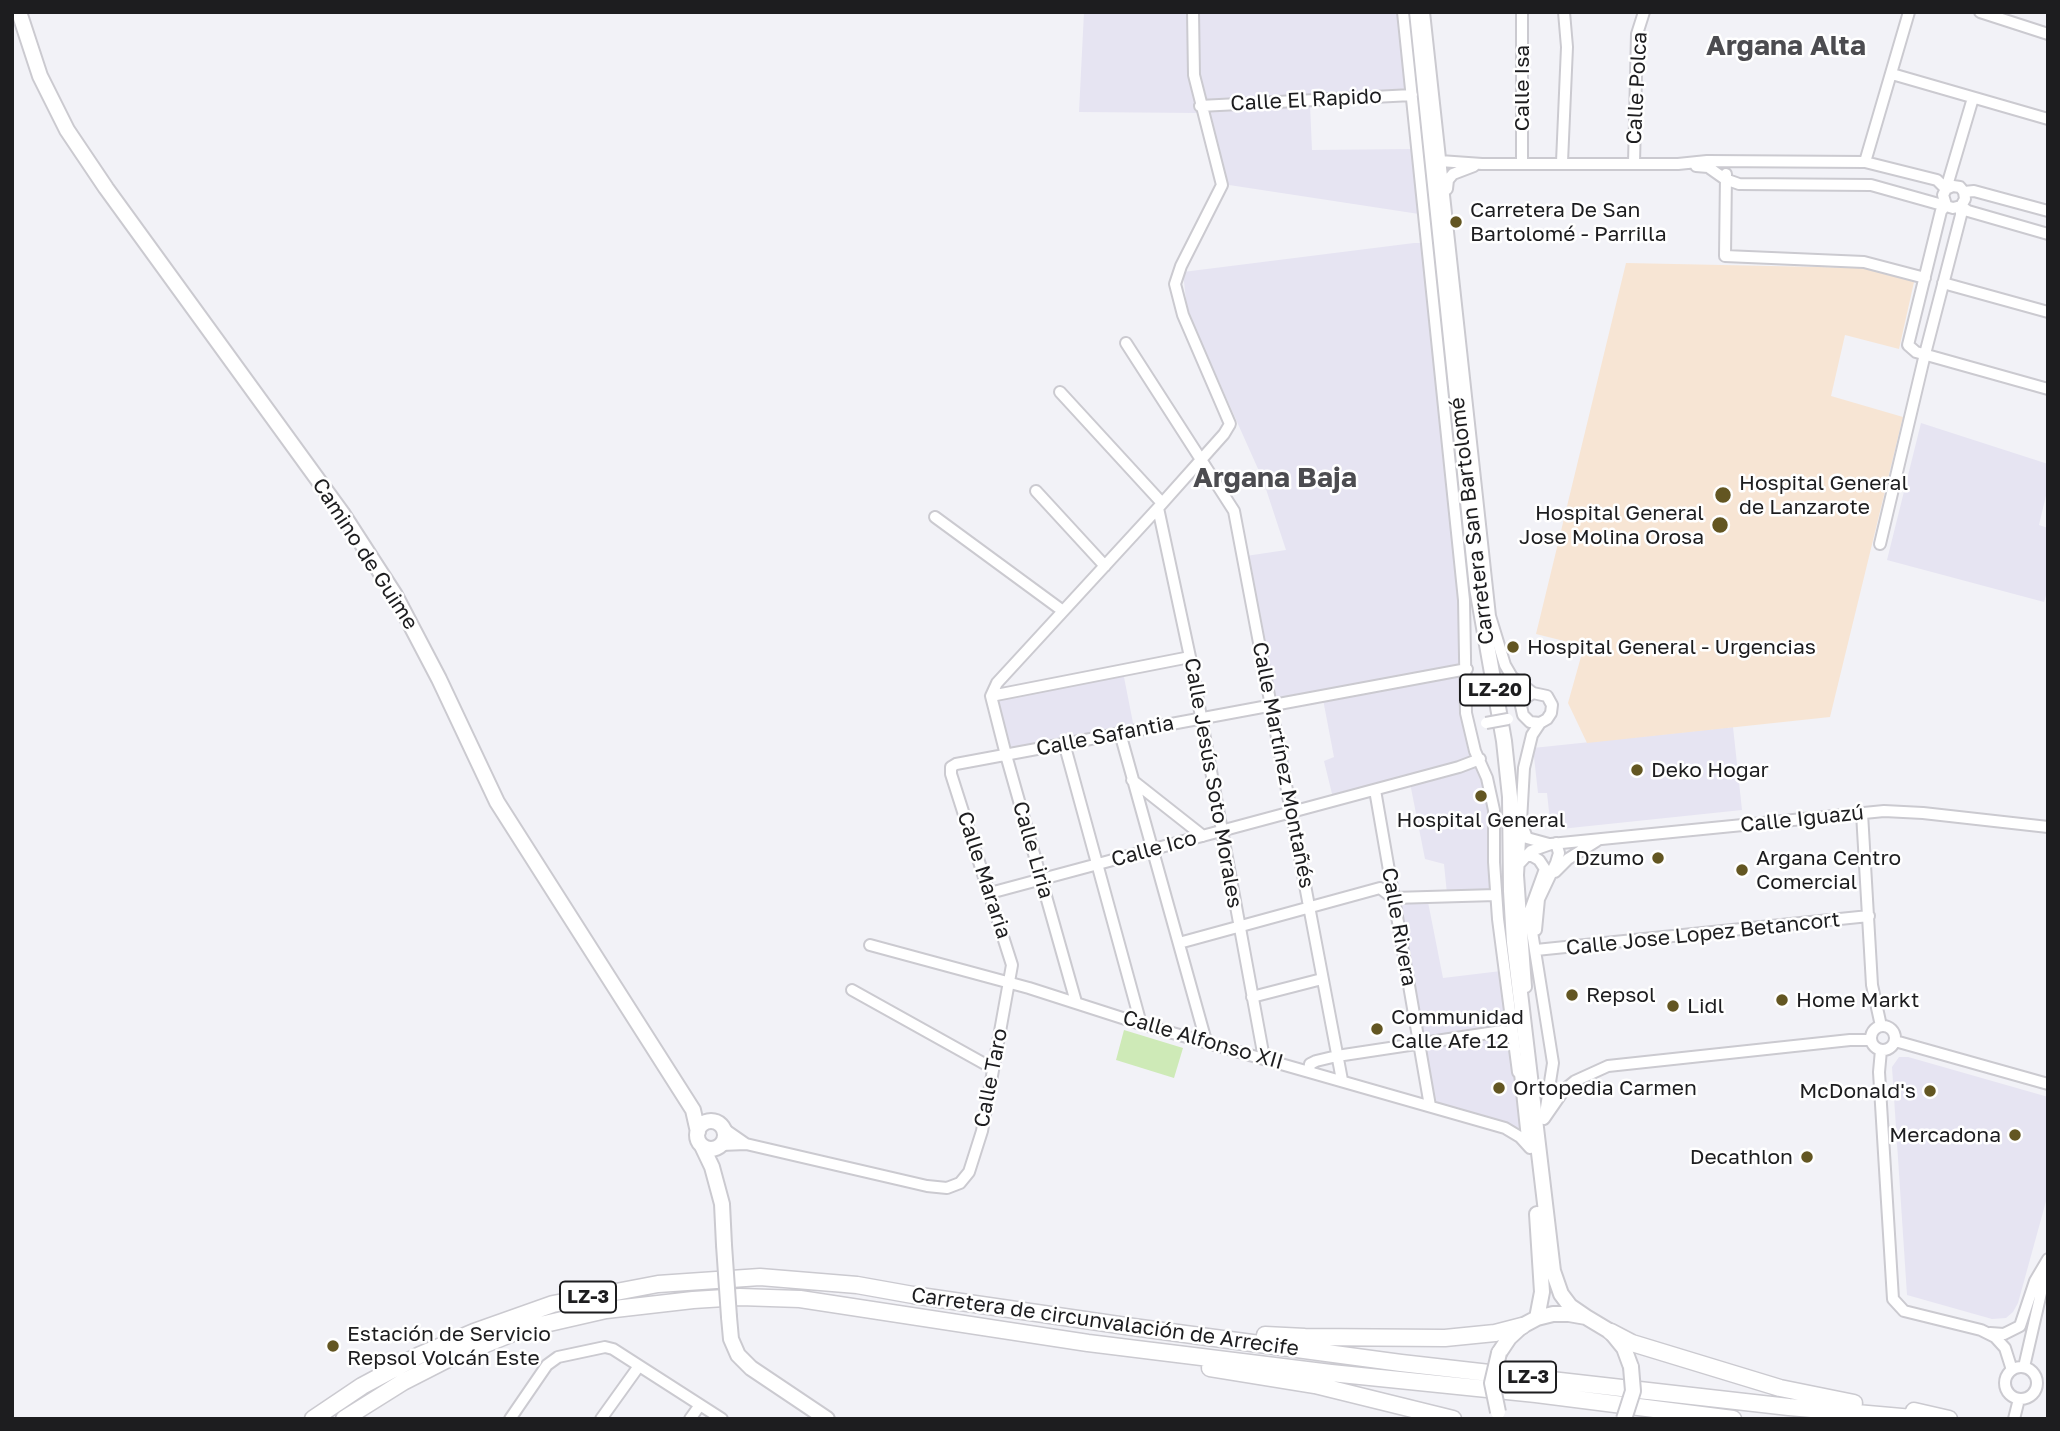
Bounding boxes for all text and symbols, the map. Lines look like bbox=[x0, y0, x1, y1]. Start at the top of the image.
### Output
district label: Argana Alta bbox=[1706, 29, 1866, 63]
street label: Calle Polca bbox=[1621, 31, 1653, 145]
street label: Calle Isa bbox=[1509, 45, 1535, 131]
street label: Calle El Rapido bbox=[1230, 83, 1382, 117]
place label: Carretera De San Bartolomé - Parrilla bbox=[1470, 197, 1667, 247]
marker: Carretera De San Bartolomé - Parrilla bbox=[1448, 214, 1464, 230]
street label: Carretera San Bartolomé bbox=[1444, 396, 1500, 646]
district label: Argana Baja bbox=[1193, 461, 1357, 495]
place label: Hospital General de Lanzarote bbox=[1739, 470, 1908, 520]
street label: Camino de Guime bbox=[307, 474, 423, 634]
marker: Hospital General de Lanzarote bbox=[1713, 485, 1733, 505]
place label: Hospital General Jose Molina Orosa bbox=[1519, 500, 1704, 550]
marker: Hospital General Jose Molina Orosa bbox=[1710, 515, 1730, 535]
place label: Hospital General - Urgencias bbox=[1527, 634, 1816, 660]
marker: Hospital General - Urgencias bbox=[1505, 639, 1521, 655]
street label: Calle Martínez Montañés bbox=[1247, 640, 1319, 890]
street label: Calle Jesús Soto Morales bbox=[1179, 656, 1247, 910]
road number: LZ-20 bbox=[1460, 674, 1530, 706]
street label: Calle Safantia bbox=[1034, 710, 1176, 762]
place label: Deko Hogar bbox=[1651, 757, 1769, 783]
marker: Deko Hogar bbox=[1629, 762, 1645, 778]
marker: Hospital General bbox=[1473, 788, 1489, 804]
street label: Calle Liria bbox=[1007, 798, 1059, 902]
street label: Calle Iguazú bbox=[1739, 800, 1865, 838]
place label: Hospital General bbox=[1396, 807, 1566, 833]
street label: Calle Mararia bbox=[952, 808, 1016, 942]
street label: Calle Ico bbox=[1109, 826, 1199, 872]
place label: Dzumo bbox=[1575, 845, 1644, 871]
place label: Argana Centro Comercial bbox=[1756, 845, 1901, 895]
marker: Dzumo bbox=[1650, 850, 1666, 866]
marker: Argana Centro Comercial bbox=[1734, 862, 1750, 878]
street label: Calle Rivera bbox=[1376, 866, 1422, 988]
street label: Calle Jose Lopez Betancort bbox=[1565, 907, 1841, 961]
place label: Repsol bbox=[1586, 982, 1656, 1008]
marker: Repsol bbox=[1564, 987, 1580, 1003]
place label: Home Markt bbox=[1796, 987, 1919, 1013]
marker: Home Markt bbox=[1774, 992, 1790, 1008]
place label: Lidl bbox=[1687, 993, 1724, 1019]
marker: Lidl bbox=[1665, 998, 1681, 1014]
place label: Communidad Calle Afe 12 bbox=[1391, 1004, 1524, 1054]
street label: Calle Alfonso XII bbox=[1120, 1005, 1286, 1075]
marker: Communidad Calle Afe 12 bbox=[1369, 1021, 1385, 1037]
street label: Calle Taro bbox=[969, 1026, 1013, 1130]
place label: Ortopedia Carmen bbox=[1513, 1075, 1697, 1101]
place label: McDonald's bbox=[1799, 1078, 1916, 1104]
marker: Ortopedia Carmen bbox=[1491, 1080, 1507, 1096]
marker: McDonald's bbox=[1922, 1083, 1938, 1099]
place label: Mercadona bbox=[1889, 1122, 2001, 1148]
marker: Mercadona bbox=[2007, 1127, 2023, 1143]
place label: Decathlon bbox=[1690, 1144, 1793, 1170]
marker: Decathlon bbox=[1799, 1149, 1815, 1165]
road number: LZ-3 bbox=[560, 1282, 616, 1312]
street label: Carretera de circunvalación de Arrecife bbox=[910, 1282, 1300, 1362]
place label: Estación de Servicio Repsol Volcán Este bbox=[347, 1321, 551, 1371]
marker: Estación de Servicio Repsol Volcán Este bbox=[325, 1338, 341, 1354]
road number: LZ-3 bbox=[1500, 1362, 1556, 1392]

